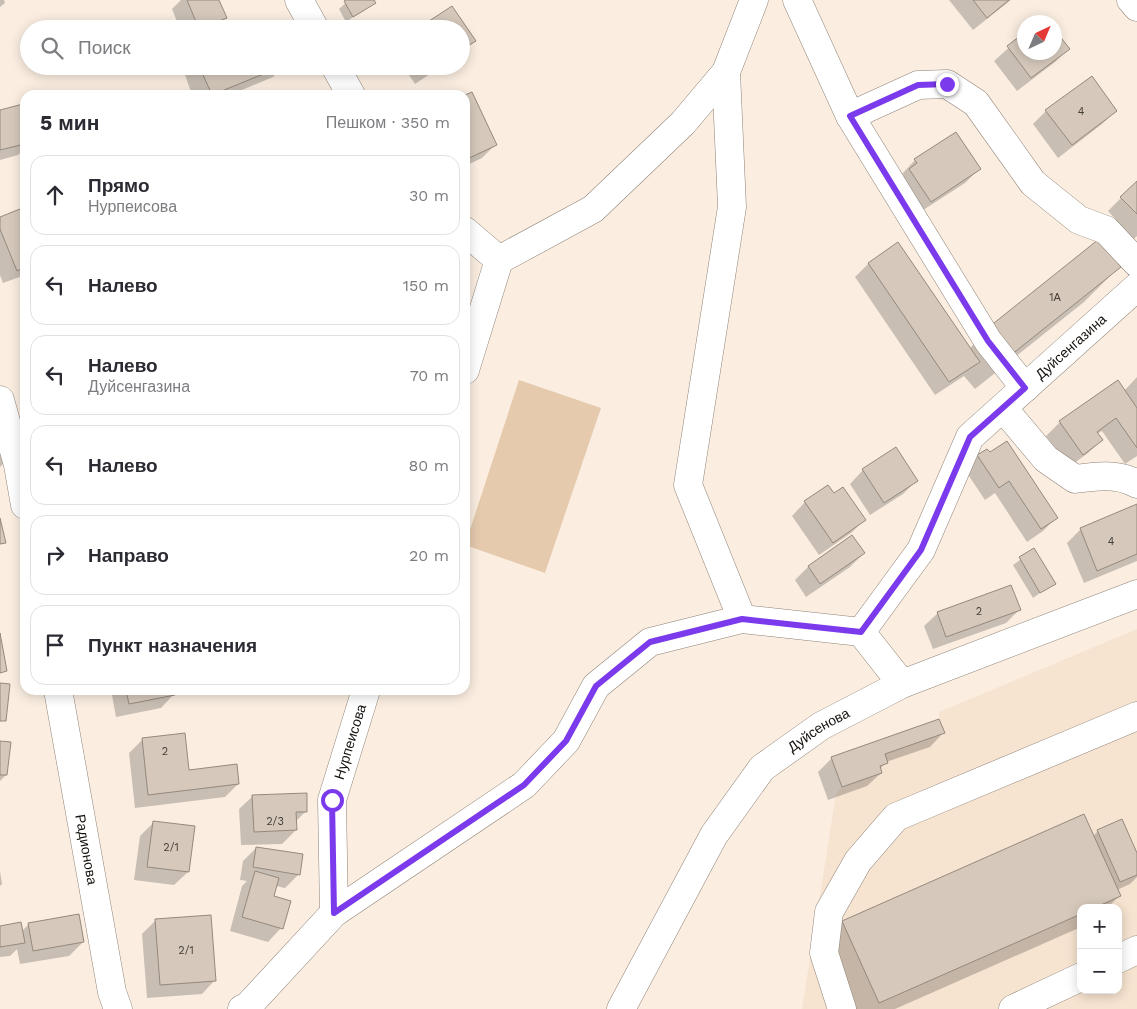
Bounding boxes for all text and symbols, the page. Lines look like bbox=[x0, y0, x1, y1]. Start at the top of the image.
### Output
north arrow bbox=[1017, 15, 1062, 60]
search box bbox=[20, 20, 470, 75]
icon: search bbox=[38, 34, 66, 62]
text: Поиск bbox=[78, 36, 131, 59]
route end bbox=[936, 73, 959, 96]
house number: 4 bbox=[1078, 105, 1085, 118]
text: 5 мин bbox=[40, 110, 99, 135]
text: Пешком · 350 m bbox=[326, 113, 450, 132]
text: Прямо bbox=[88, 174, 150, 197]
icon: ahead bbox=[41, 181, 69, 209]
text: 30 m bbox=[409, 186, 449, 205]
text: Нурпеисова bbox=[88, 197, 177, 216]
icon: left bbox=[41, 271, 69, 299]
text: Налево bbox=[88, 274, 158, 297]
text: 150 m bbox=[403, 276, 449, 295]
house number: 1А bbox=[1049, 291, 1061, 304]
street label: Дуйсенгазина bbox=[1032, 311, 1109, 382]
text: Налево bbox=[88, 354, 158, 377]
icon: left bbox=[41, 361, 69, 389]
text: 70 m bbox=[410, 366, 449, 385]
text: Дуйсенгазина bbox=[88, 377, 190, 396]
icon: left bbox=[41, 451, 69, 479]
text: Налево bbox=[88, 454, 158, 477]
text: 80 m bbox=[408, 456, 449, 475]
house number: 4 bbox=[1108, 535, 1115, 548]
icon: right bbox=[41, 541, 69, 569]
text: Направо bbox=[88, 544, 169, 567]
text: 20 m bbox=[409, 546, 449, 565]
house number: 2 bbox=[976, 605, 982, 618]
icon: arrive bbox=[41, 631, 69, 659]
text: Пункт назначения bbox=[88, 634, 257, 657]
street label: Нурпеисова bbox=[331, 702, 369, 781]
street label: Дуйсенова bbox=[784, 705, 852, 755]
house number: 2 bbox=[162, 745, 168, 758]
route start bbox=[321, 789, 344, 812]
street label: Радионова bbox=[72, 813, 101, 886]
house number: 2/3 bbox=[266, 815, 284, 828]
house number: 2/1 bbox=[163, 841, 179, 854]
map controls bbox=[1077, 904, 1122, 994]
button: + bbox=[1077, 904, 1122, 949]
house number: 2/1 bbox=[178, 944, 194, 957]
button: − bbox=[1077, 949, 1122, 994]

